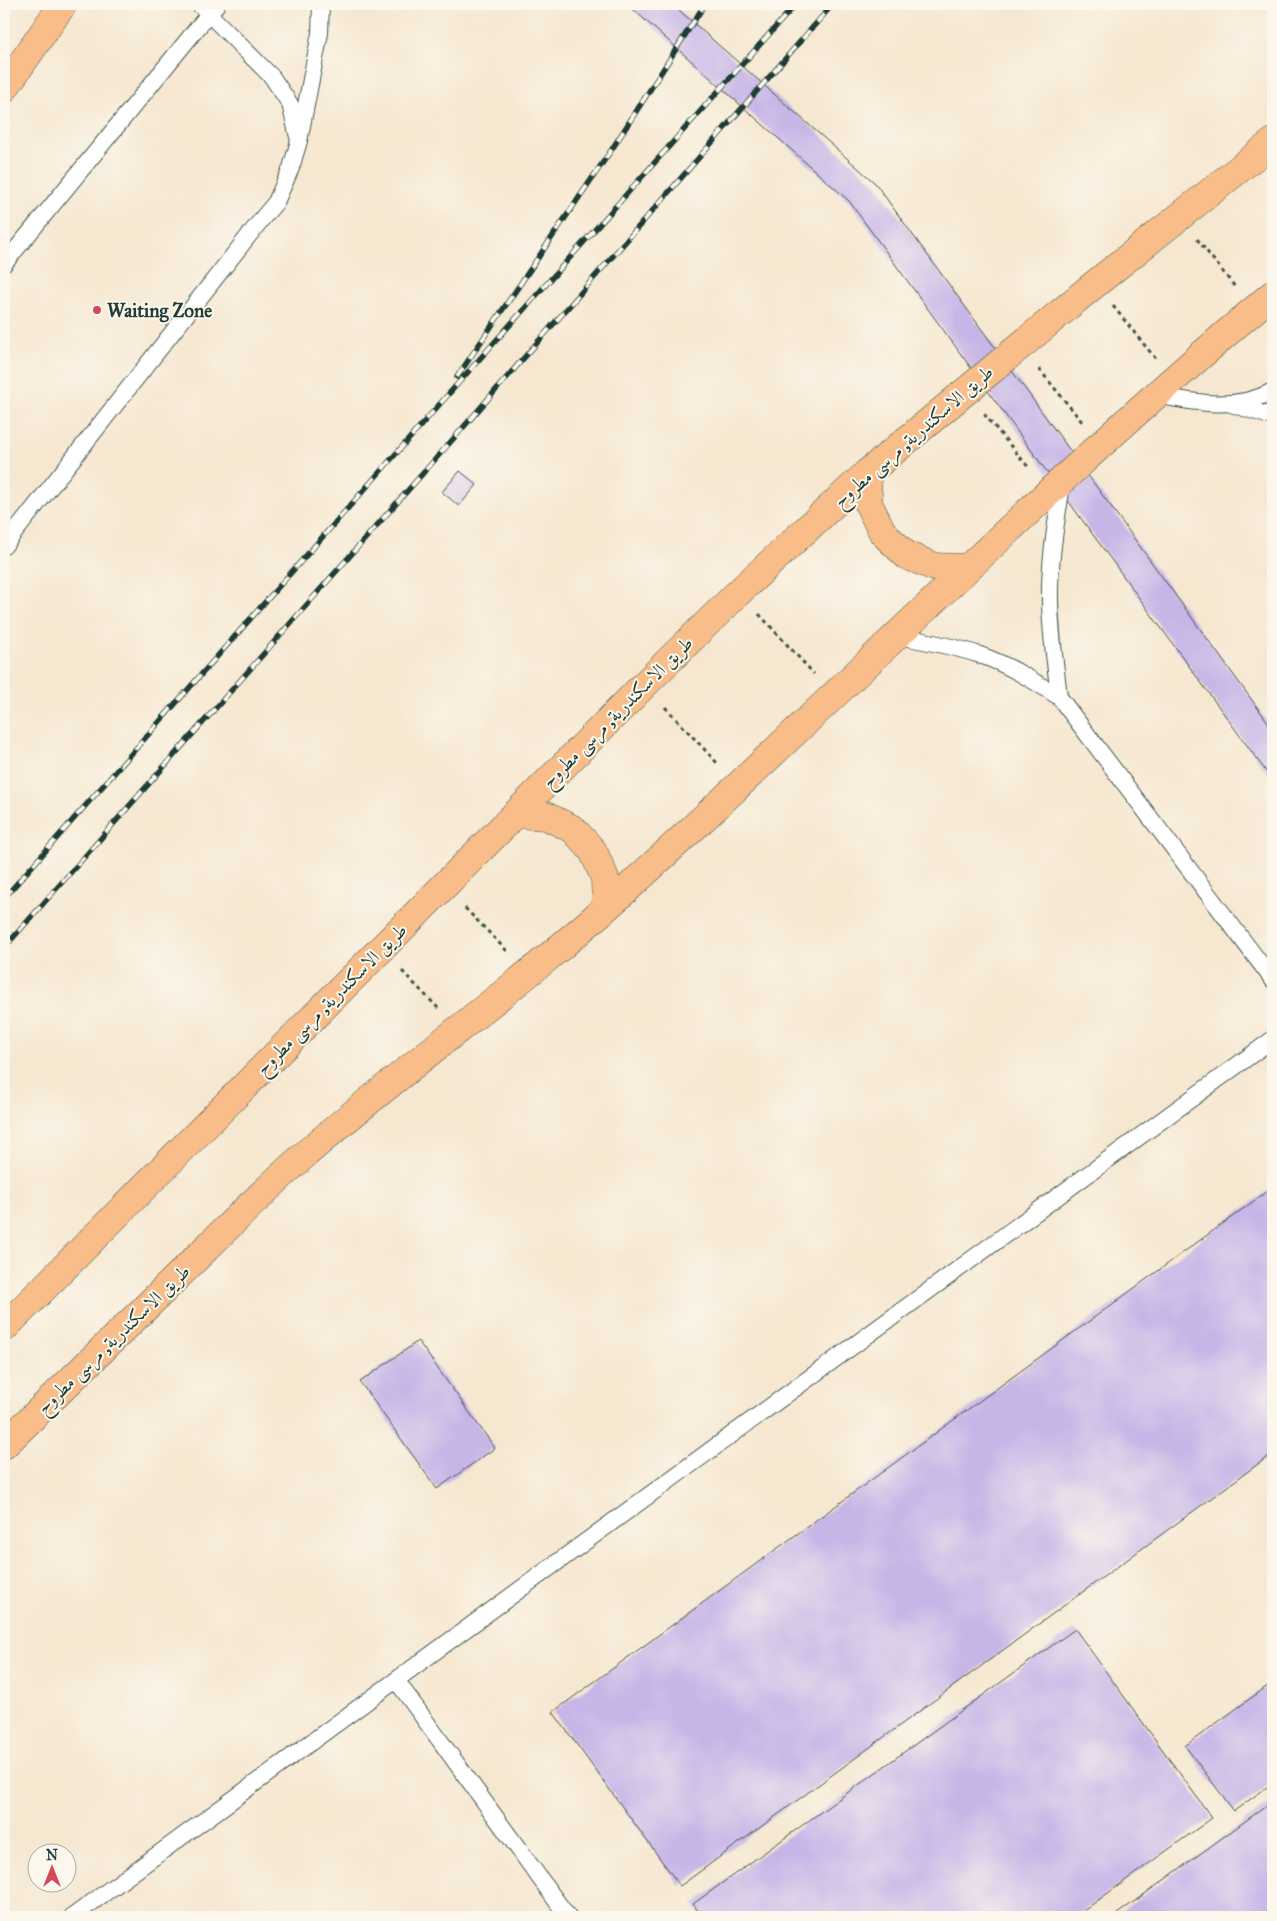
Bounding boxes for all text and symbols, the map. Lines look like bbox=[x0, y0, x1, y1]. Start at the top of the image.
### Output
place label: Waiting Zone bbox=[107, 299, 212, 323]
marker: Waiting Zone bbox=[91, 304, 103, 316]
street label: طريق الاسكندرية, مرسى مطروح bbox=[828, 360, 1002, 516]
street label: طريق الاسكندرية, مرسى مطروح bbox=[536, 631, 702, 797]
street label: طريق الاسكندرية, مرسى مطروح bbox=[250, 918, 416, 1084]
street label: طريق الاسكندرية, مرسى مطروح bbox=[31, 1260, 199, 1423]
north arrow bbox=[28, 1844, 78, 1894]
text: N bbox=[46, 1847, 58, 1864]

